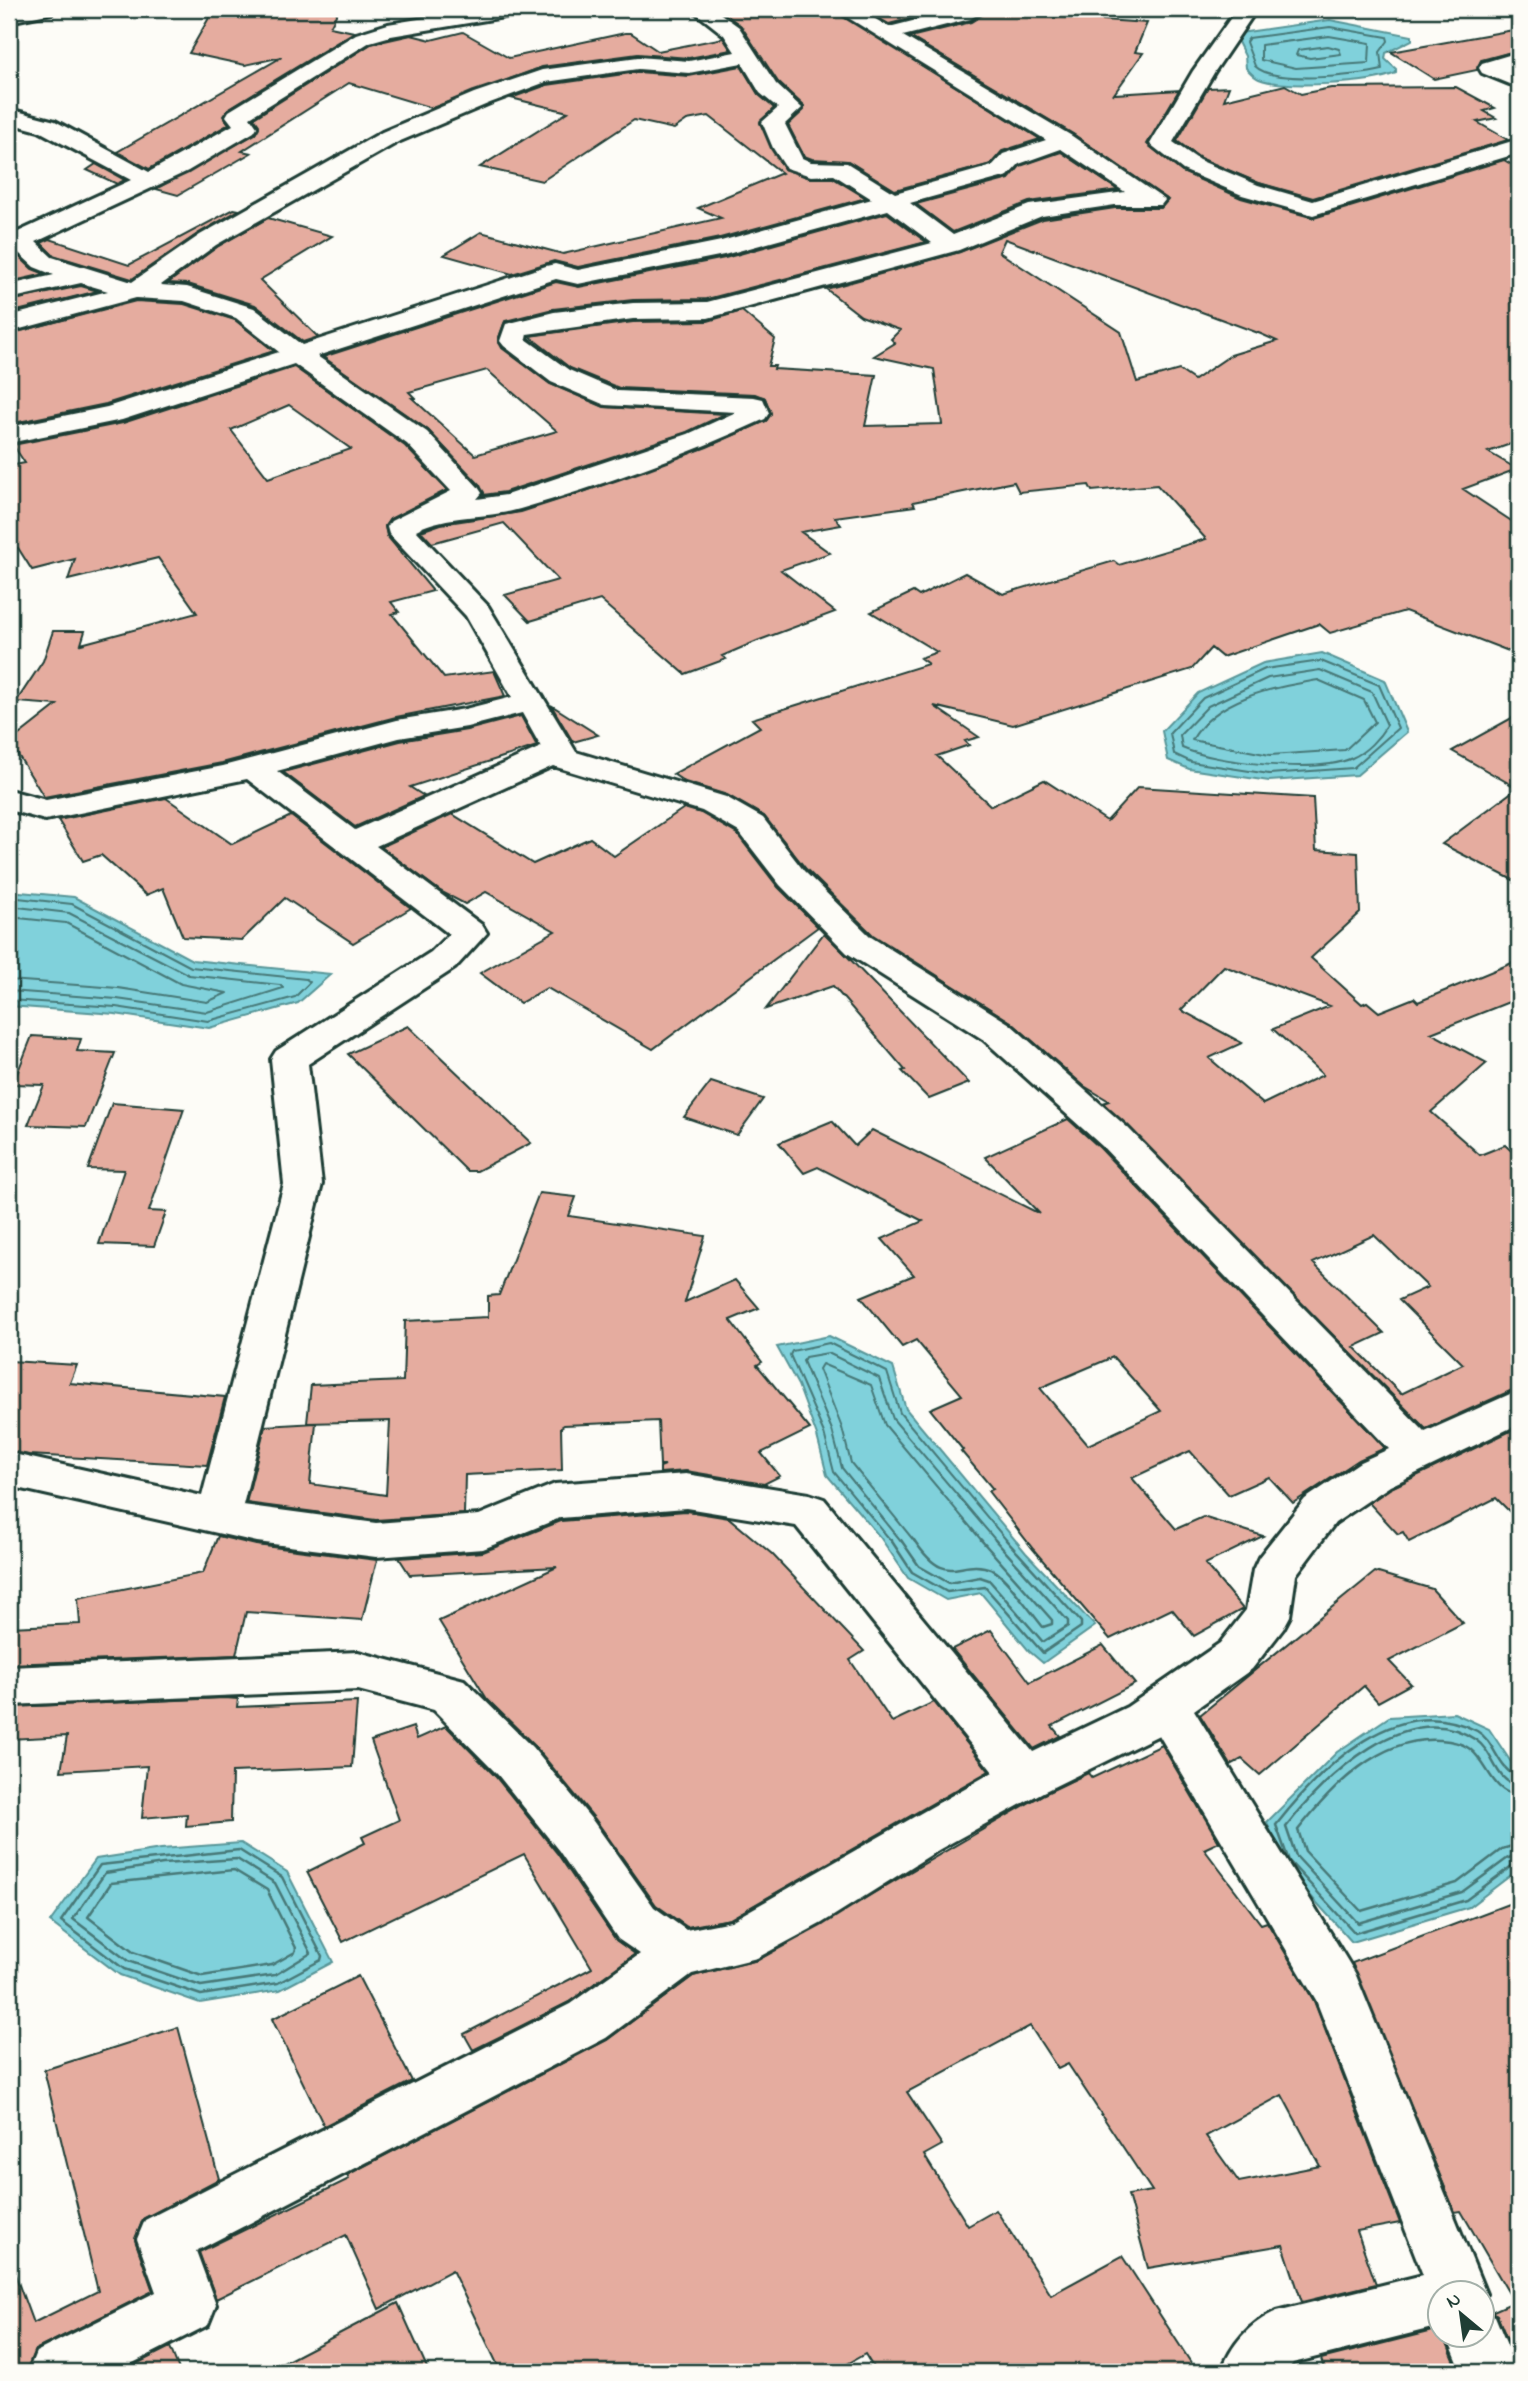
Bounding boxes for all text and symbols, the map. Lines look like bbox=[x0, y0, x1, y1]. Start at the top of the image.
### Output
north arrow bbox=[1426, 2280, 1496, 2350]
text: N bbox=[1442, 2286, 1466, 2316]

